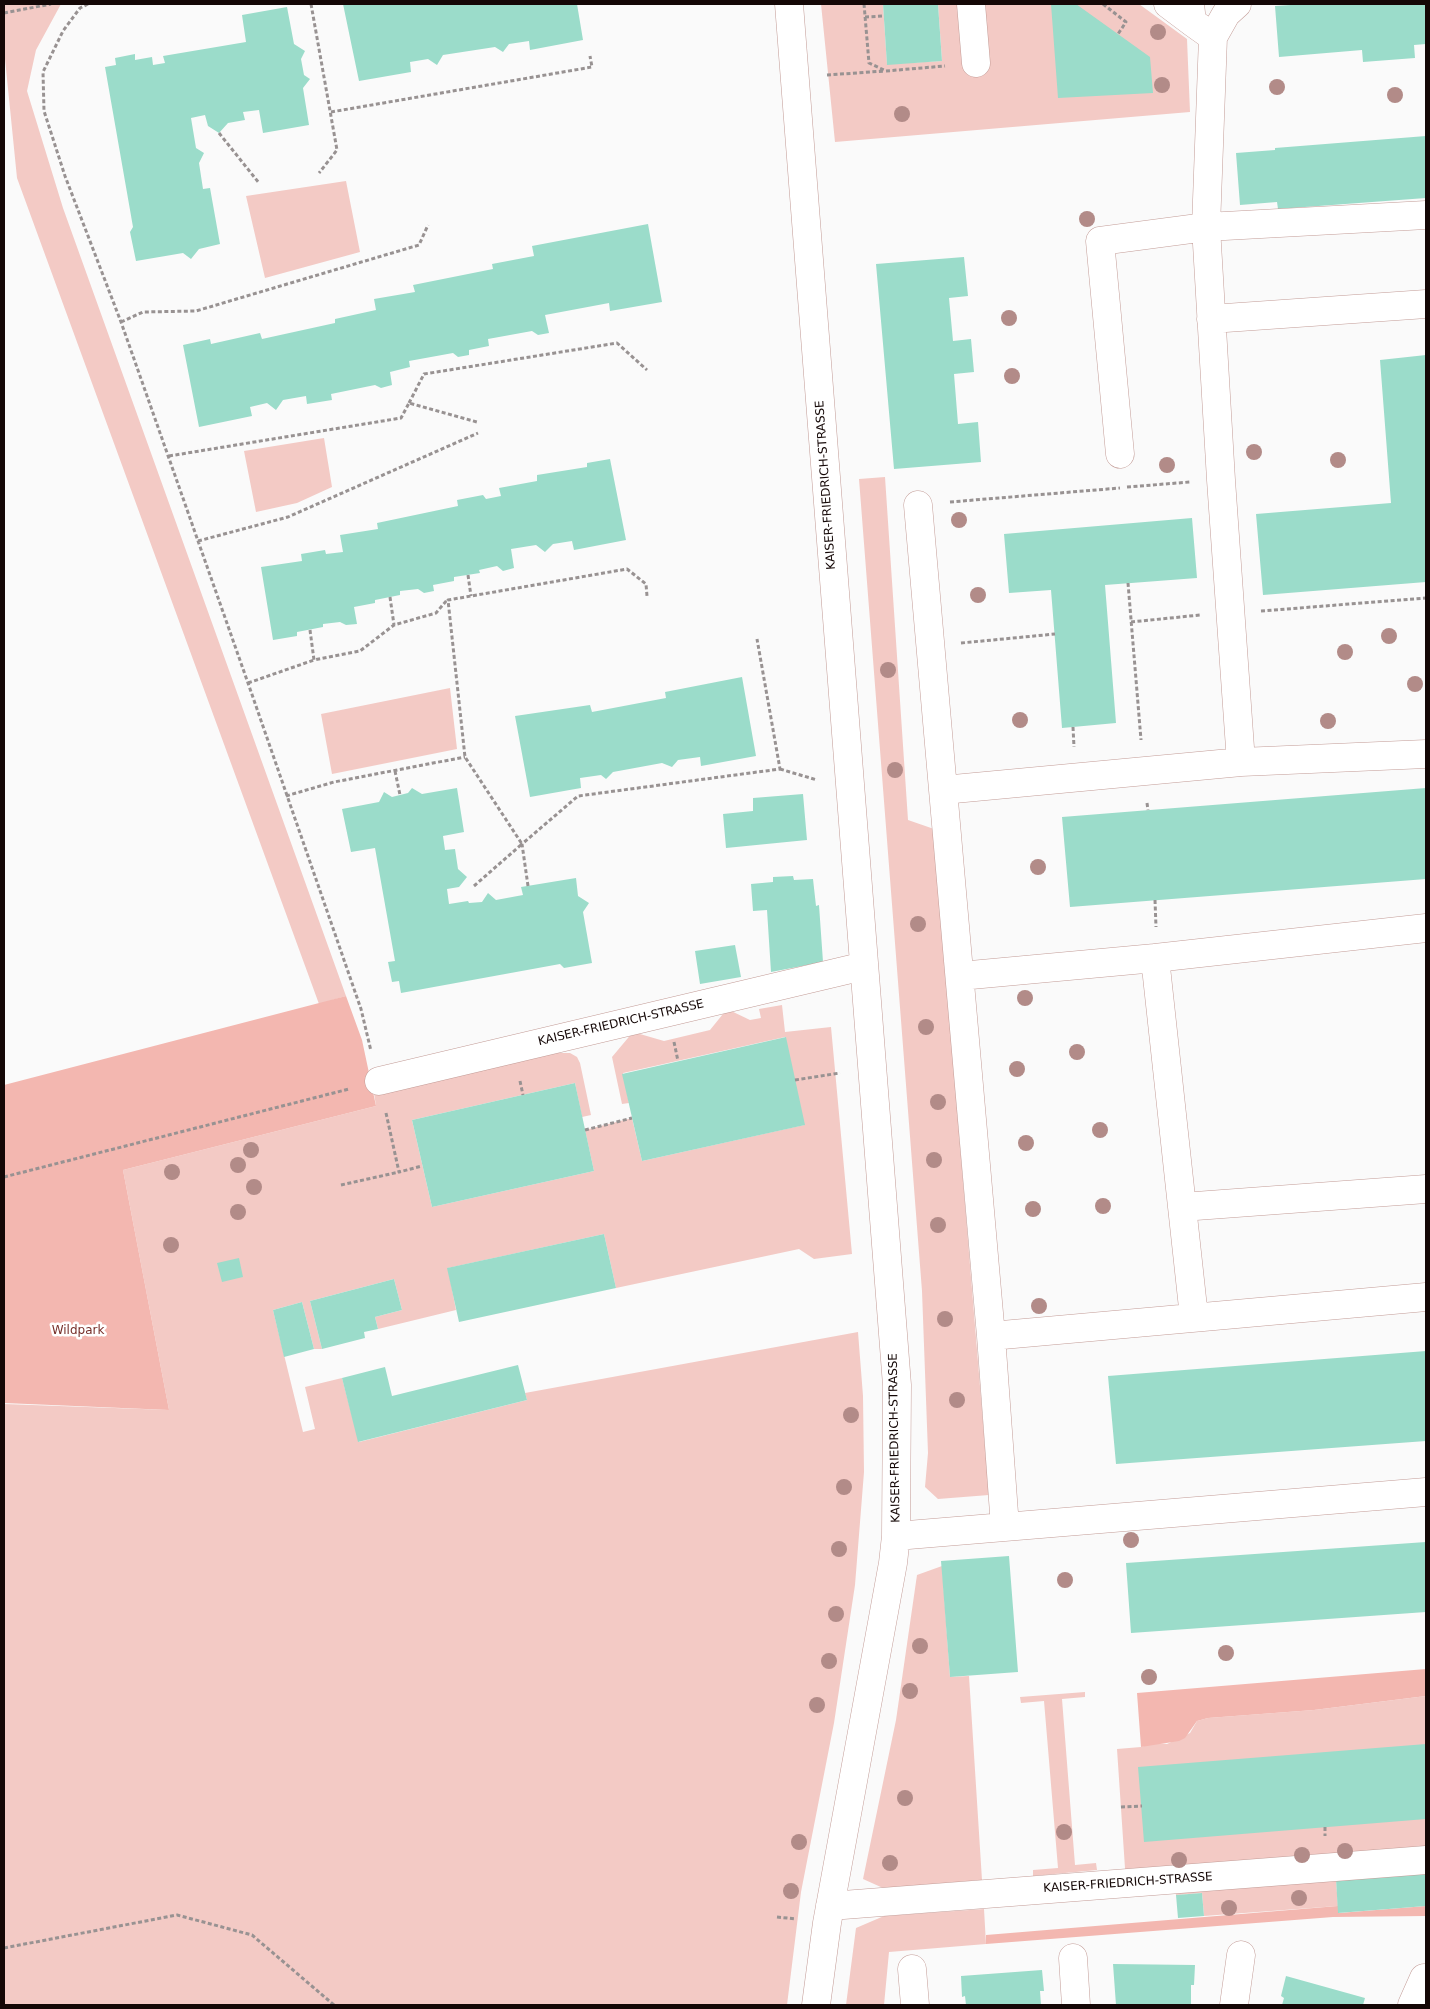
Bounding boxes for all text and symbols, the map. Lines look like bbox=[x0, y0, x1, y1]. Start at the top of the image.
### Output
street label: KAISER-FRIEDRICH-STRASSE bbox=[813, 400, 839, 570]
street label: KAISER-FRIEDRICH-STRASSE bbox=[537, 997, 705, 1049]
park label: Wildpark bbox=[52, 1324, 104, 1338]
street label: KAISER-FRIEDRICH-STRASSE bbox=[886, 1353, 904, 1523]
street label: KAISER-FRIEDRICH-STRASSE bbox=[1043, 1870, 1213, 1896]

